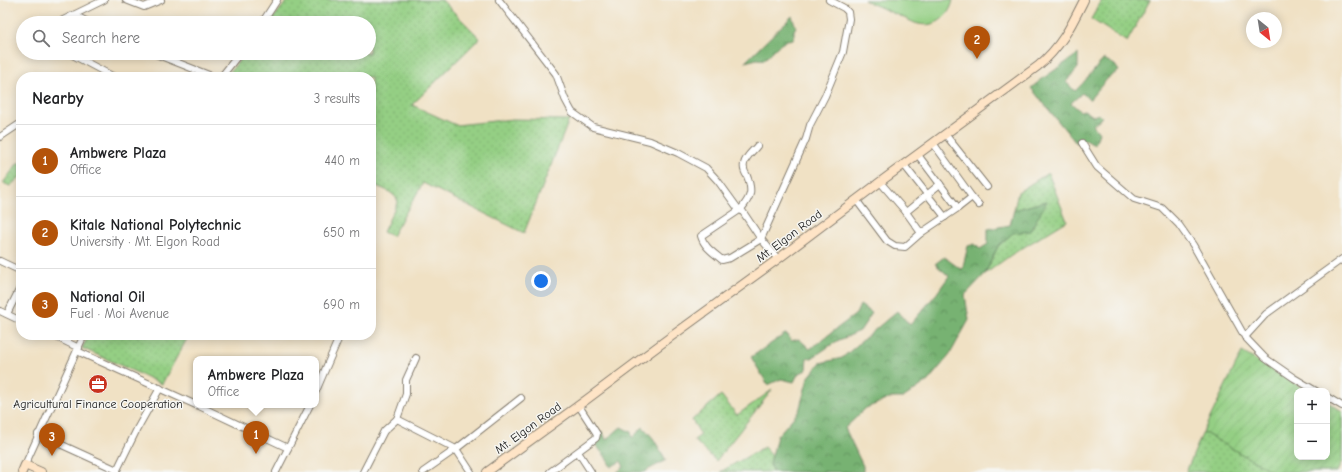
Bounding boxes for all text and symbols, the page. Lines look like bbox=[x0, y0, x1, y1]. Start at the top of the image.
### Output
north arrow bbox=[1246, 12, 1282, 48]
search box bbox=[16, 16, 376, 60]
pin: 2 bbox=[964, 26, 990, 59]
icon: search bbox=[30, 27, 52, 49]
text: Search here bbox=[62, 29, 140, 47]
text: Nearby bbox=[32, 89, 83, 108]
text: 3 results bbox=[314, 91, 360, 106]
text: Ambwere Plaza bbox=[70, 144, 166, 162]
text: 1 bbox=[42, 153, 48, 168]
text: 440 m bbox=[324, 153, 360, 168]
text: Office bbox=[70, 162, 101, 177]
street label: Mt. Elgon Road bbox=[753, 207, 825, 265]
text: Kitale National Polytechnic bbox=[70, 216, 241, 234]
text: 2 bbox=[42, 225, 48, 240]
text: 650 m bbox=[323, 225, 360, 240]
text: University · Mt. Elgon Road bbox=[70, 234, 220, 249]
your location bbox=[531, 271, 551, 291]
text: National Oil bbox=[70, 288, 145, 306]
text: 3 bbox=[42, 297, 48, 312]
text: 690 m bbox=[323, 297, 360, 312]
text: Fuel · Moi Avenue bbox=[70, 306, 169, 321]
popup bbox=[193, 356, 319, 408]
text: Ambwere Plaza bbox=[208, 366, 304, 384]
office icon: Agricultural Finance Cooperation bbox=[87, 373, 109, 395]
text: Office bbox=[208, 384, 239, 399]
map controls bbox=[1294, 388, 1330, 460]
button: + bbox=[1294, 388, 1330, 424]
place label: Agricultural Finance Cooperation bbox=[13, 397, 183, 411]
street label: Mt. Elgon Road bbox=[492, 399, 564, 457]
pin: 1 bbox=[243, 421, 269, 454]
pin: 3 bbox=[39, 423, 65, 456]
button: − bbox=[1294, 424, 1330, 460]

